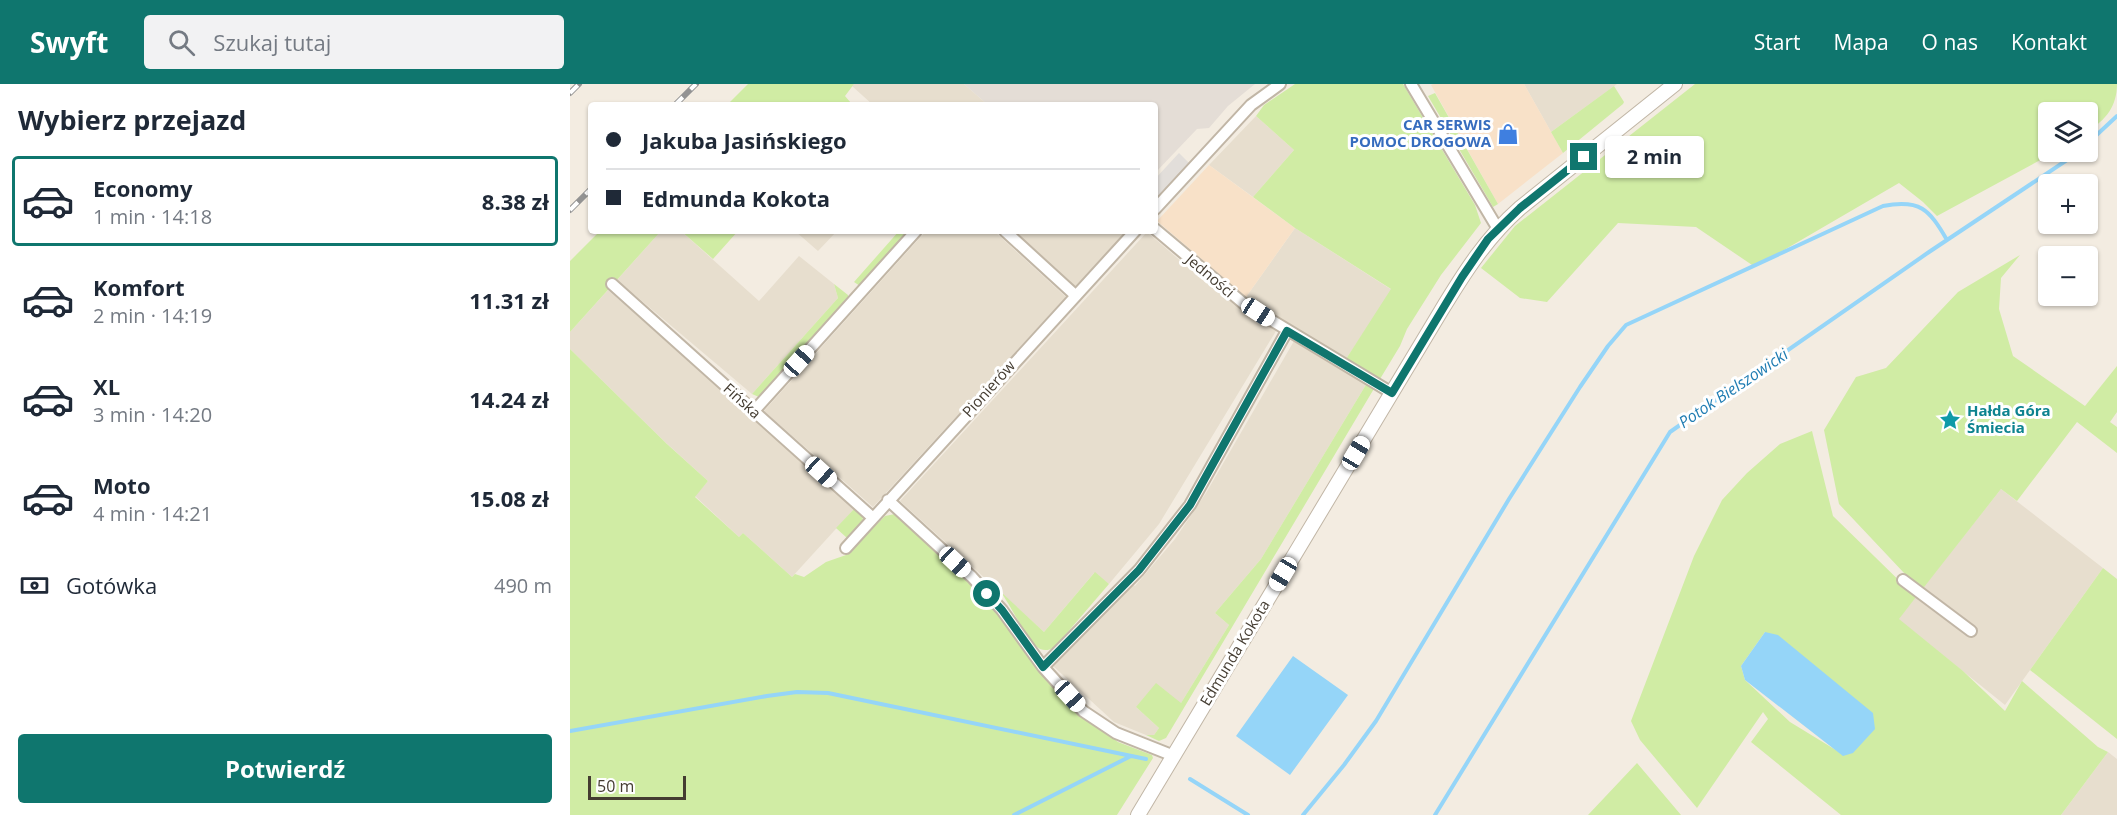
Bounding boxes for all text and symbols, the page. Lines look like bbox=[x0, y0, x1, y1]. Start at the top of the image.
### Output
search box bbox=[144, 15, 564, 69]
text: Swyft bbox=[30, 23, 108, 61]
icon: search bbox=[165, 26, 198, 59]
text: Szukaj tutaj bbox=[213, 27, 331, 57]
text: Start bbox=[1754, 28, 1801, 56]
text: Mapa bbox=[1834, 28, 1889, 56]
text: O nas bbox=[1922, 28, 1978, 56]
text: Kontakt bbox=[2011, 28, 2087, 56]
text: Wybierz przejazd bbox=[18, 101, 246, 138]
map controls bbox=[2038, 102, 2098, 306]
button: layers bbox=[2038, 102, 2098, 162]
place label: CAR SERWIS POMOC DROGOWA bbox=[1350, 114, 1492, 151]
shop icon: CAR SERWIS POMOC DROGOWA bbox=[1496, 122, 1520, 146]
text: Jakuba Jasińskiego bbox=[642, 125, 847, 155]
callout: 2 min bbox=[1605, 136, 1704, 178]
route end bbox=[1570, 143, 1597, 170]
text: 2 min bbox=[1627, 143, 1682, 170]
text: Economy bbox=[93, 173, 192, 203]
icon: car bbox=[21, 174, 75, 228]
button: + bbox=[2038, 174, 2098, 234]
text: Edmunda Kokota bbox=[642, 183, 830, 213]
text: 8.38 zł bbox=[482, 186, 549, 216]
text: 1 min · 14:18 bbox=[93, 203, 212, 230]
button: − bbox=[2038, 246, 2098, 306]
street label: Jedności bbox=[1180, 248, 1239, 302]
text: Komfort bbox=[93, 272, 185, 302]
icon: car bbox=[21, 273, 75, 327]
text: 11.31 zł bbox=[469, 285, 549, 315]
car bbox=[1238, 295, 1278, 329]
text: 2 min · 14:19 bbox=[93, 302, 212, 329]
car bbox=[780, 342, 818, 380]
water label: Potok Bielszowicki bbox=[1674, 343, 1793, 433]
street label: Pionierów bbox=[957, 355, 1019, 421]
text: XL bbox=[93, 371, 120, 401]
icon: car bbox=[21, 372, 75, 426]
street label: Fińska bbox=[720, 378, 766, 422]
text: 14.24 zł bbox=[469, 384, 549, 414]
place label: Hałda Góra Śmiecia bbox=[1967, 400, 2051, 437]
text: 3 min · 14:20 bbox=[93, 401, 212, 428]
place icon: Hałda Góra Śmiecia bbox=[1938, 408, 1962, 432]
car bbox=[1339, 433, 1373, 473]
car bbox=[802, 453, 840, 491]
text: Moto bbox=[93, 470, 151, 500]
icon: car bbox=[21, 471, 75, 525]
text: 15.08 zł bbox=[469, 483, 549, 513]
text: 4 min · 14:21 bbox=[93, 500, 212, 527]
car bbox=[936, 543, 974, 581]
car bbox=[1266, 554, 1300, 594]
icon: cash bbox=[18, 569, 51, 602]
text: Gotówka bbox=[66, 570, 157, 600]
text: 490 m bbox=[494, 572, 552, 599]
route start bbox=[973, 580, 1000, 607]
street label: Edmunda Kokota bbox=[1195, 596, 1274, 709]
car bbox=[1051, 677, 1089, 715]
button: Potwierdź bbox=[18, 734, 552, 803]
scale bar bbox=[588, 773, 686, 800]
text: 50 m bbox=[597, 775, 634, 797]

